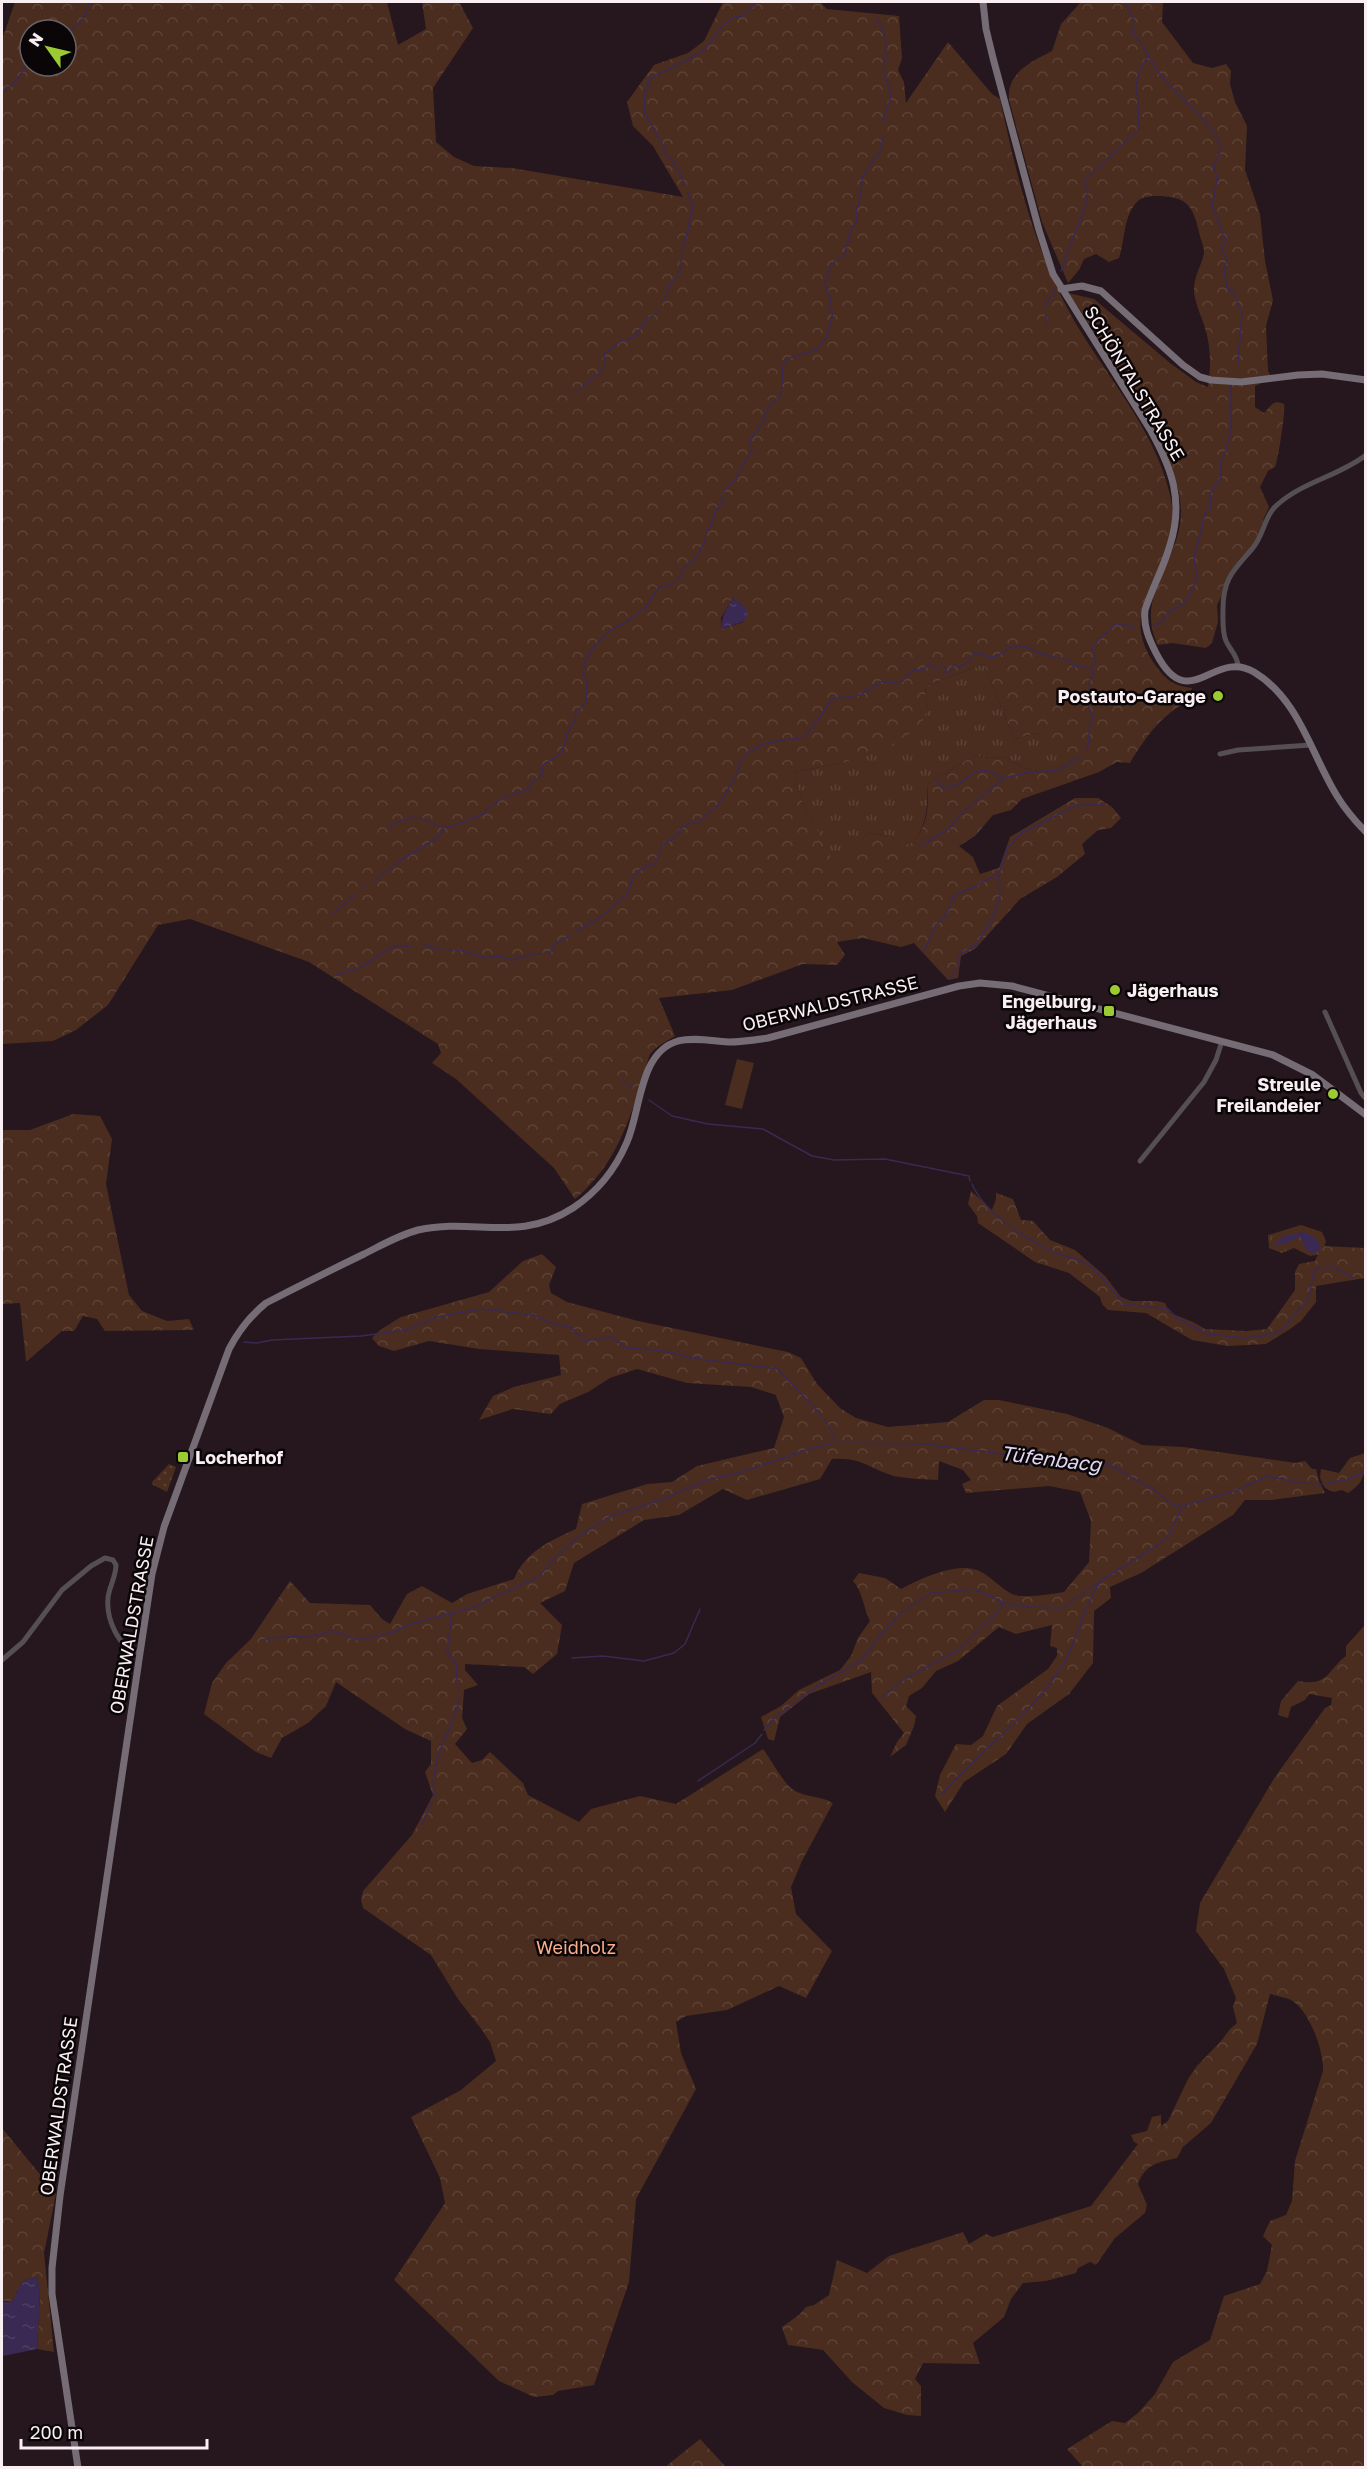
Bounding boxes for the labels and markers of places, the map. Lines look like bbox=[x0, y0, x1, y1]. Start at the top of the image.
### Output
place label: Postauto-Garage bbox=[1058, 685, 1206, 707]
marker: Postauto-Garage bbox=[1211, 689, 1225, 703]
place label: Jägerhaus bbox=[1127, 979, 1219, 1001]
marker: Jägerhaus bbox=[1108, 983, 1122, 997]
place label: Engelburg, Jägerhaus bbox=[1002, 990, 1097, 1033]
marker: Engelburg, Jägerhaus bbox=[1102, 1004, 1116, 1018]
place label: Streule Freilandeier bbox=[1216, 1073, 1321, 1116]
marker: Streule Freilandeier bbox=[1326, 1087, 1340, 1101]
place label: Locherhof bbox=[195, 1446, 284, 1468]
marker: Locherhof bbox=[176, 1450, 190, 1464]

